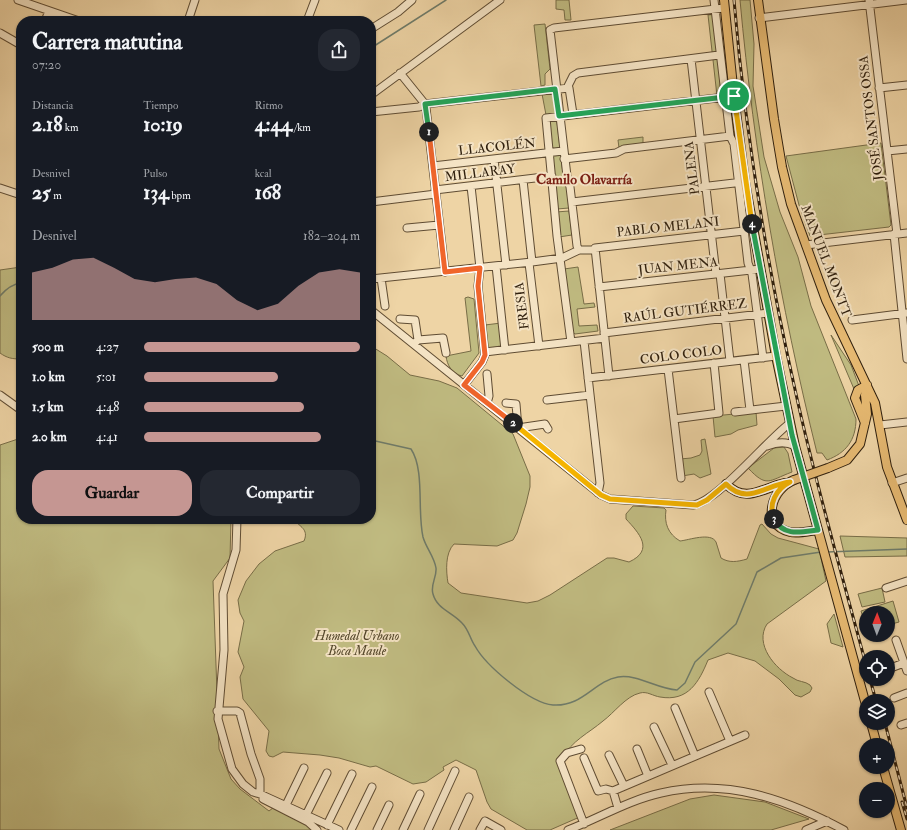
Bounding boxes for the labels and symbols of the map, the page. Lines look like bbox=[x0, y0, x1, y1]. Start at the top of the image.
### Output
street label: JOSÉ SANTOS OSSA bbox=[854, 54, 887, 183]
pin bbox=[717, 79, 751, 113]
pin: 1 bbox=[419, 122, 439, 142]
street label: LLACOLÉN bbox=[457, 134, 537, 159]
street label: PALENA bbox=[681, 140, 703, 196]
street label: MILLARAY bbox=[444, 161, 517, 185]
district label: Camilo Olavarría bbox=[536, 171, 633, 188]
street label: MANUEL MONTT bbox=[797, 203, 855, 320]
street label: PABLO MELANI bbox=[616, 214, 720, 240]
pin: 4 bbox=[742, 214, 762, 234]
street label: JUAN MENA bbox=[636, 254, 719, 278]
street label: FRESIA bbox=[511, 281, 533, 331]
street label: RAÚL GUTIÉRREZ bbox=[622, 294, 748, 327]
street label: COLO COLO bbox=[639, 342, 723, 368]
pin: 2 bbox=[503, 413, 523, 433]
pin: 3 bbox=[764, 509, 784, 529]
north arrow bbox=[859, 606, 895, 642]
park label: Humedal Urbano Boca Maule bbox=[314, 628, 400, 659]

